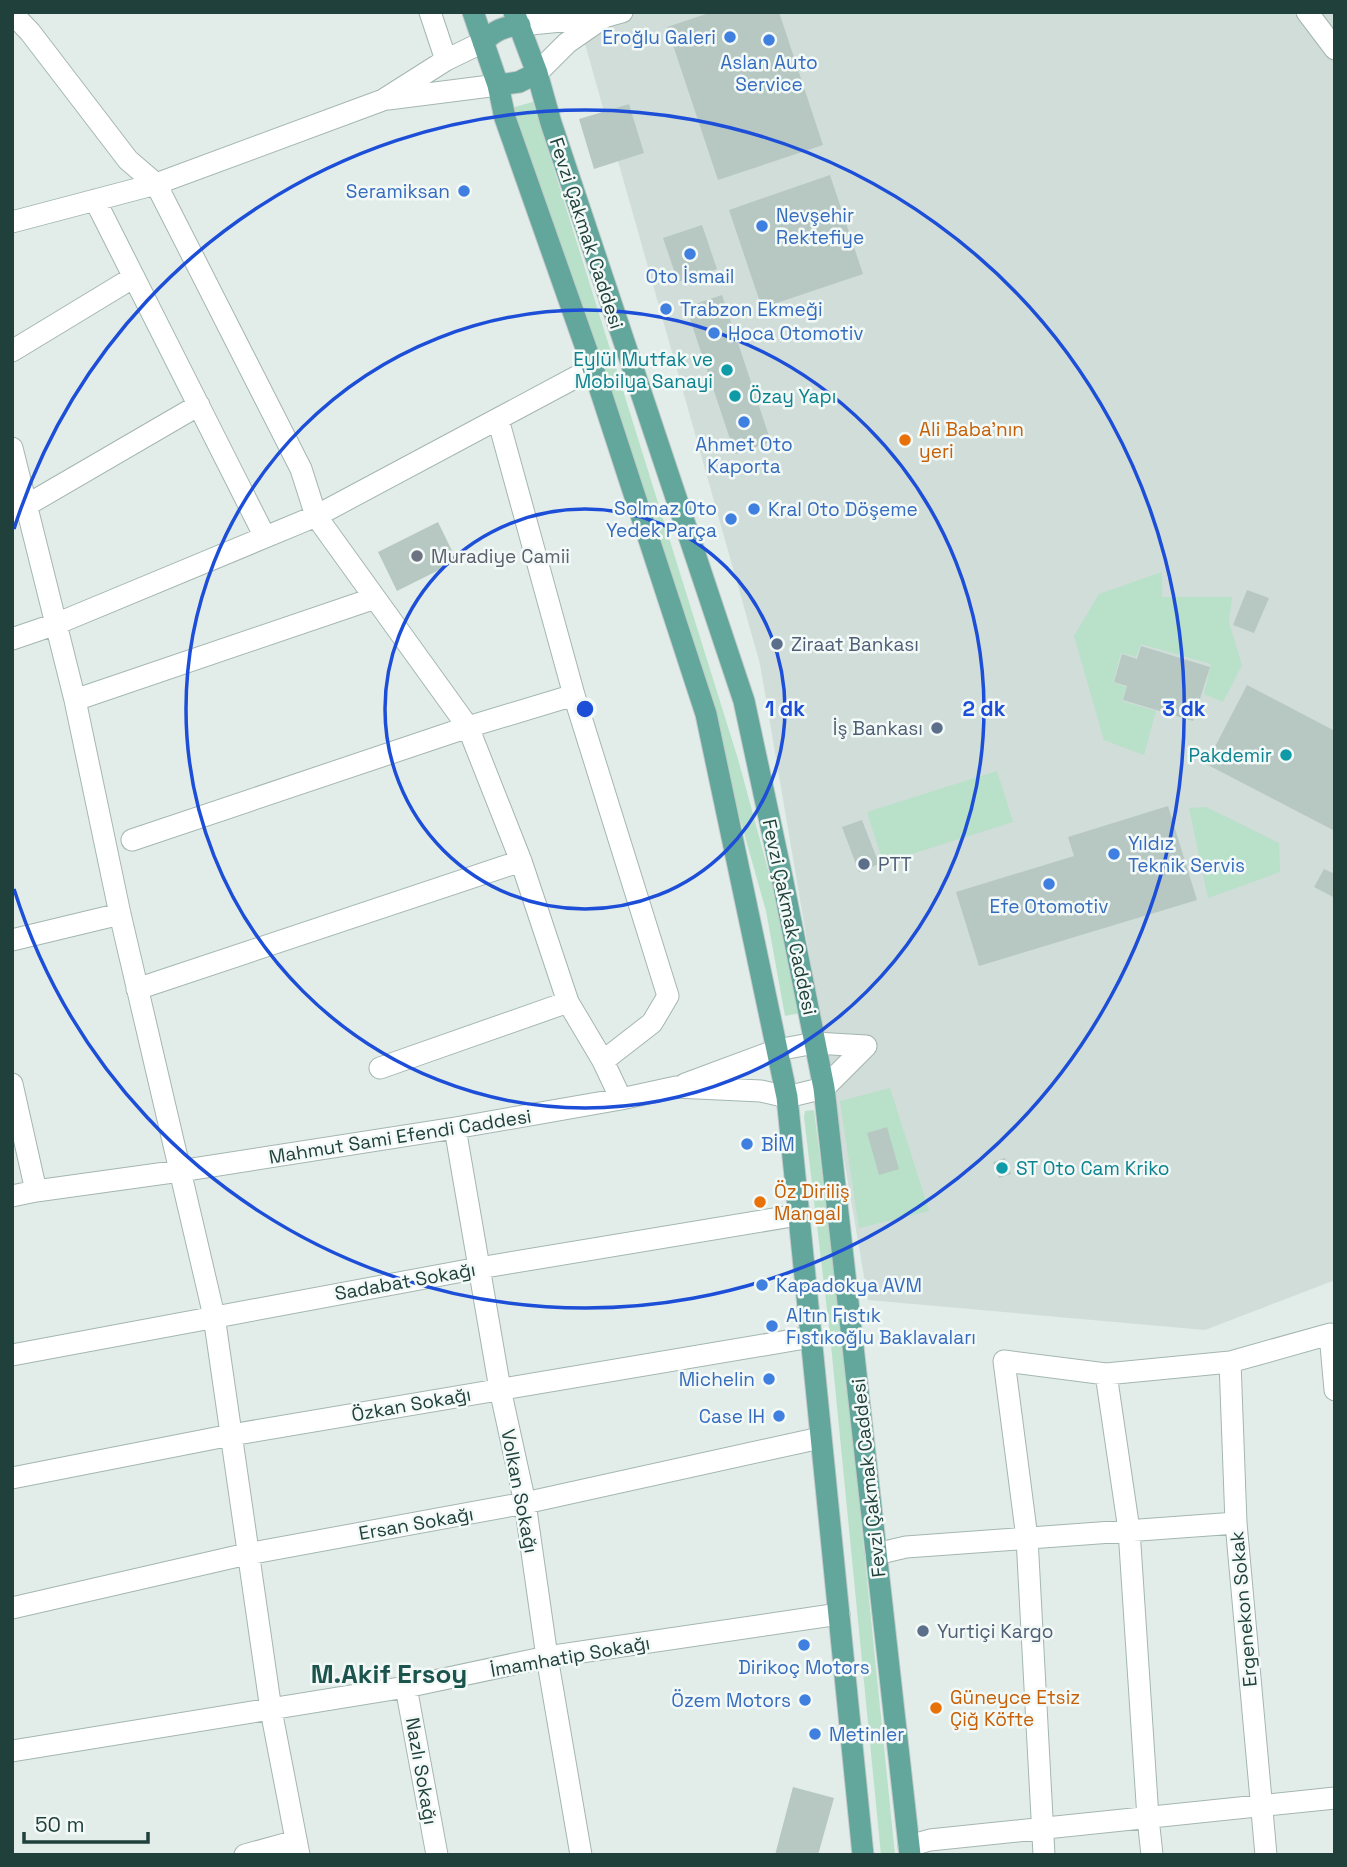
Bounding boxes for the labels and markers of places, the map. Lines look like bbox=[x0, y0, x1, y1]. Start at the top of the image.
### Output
place label: Eroğlu Galeri bbox=[602, 25, 716, 50]
marker: Eroğlu Galeri bbox=[722, 29, 738, 45]
marker: Aslan Auto Service bbox=[761, 32, 777, 48]
place label: Aslan Auto Service bbox=[720, 50, 818, 97]
place label: Seramiksan bbox=[346, 179, 450, 204]
marker: Seramiksan bbox=[456, 183, 472, 199]
place label: Nevşehir Rektefiye bbox=[776, 203, 864, 250]
marker: Nevşehir Rektefiye bbox=[754, 218, 770, 234]
marker: Oto İsmail bbox=[682, 246, 698, 262]
place label: Oto İsmail bbox=[646, 264, 734, 289]
place label: Trabzon Ekmeği bbox=[680, 297, 823, 322]
marker: Trabzon Ekmeği bbox=[658, 301, 674, 317]
place label: Hoca Otomotiv bbox=[728, 321, 864, 346]
marker: Hoca Otomotiv bbox=[706, 325, 722, 341]
place label: Eylül Mutfak ve Mobilya Sanayi bbox=[573, 347, 713, 394]
marker: Eylül Mutfak ve Mobilya Sanayi bbox=[719, 362, 735, 378]
place label: Özay Yapı bbox=[749, 384, 836, 409]
marker: Özay Yapı bbox=[727, 388, 743, 404]
marker: Ahmet Oto Kaporta bbox=[736, 414, 752, 430]
place label: Ali Baba'nın yeri bbox=[919, 417, 1024, 464]
place label: Ahmet Oto Kaporta bbox=[695, 432, 793, 479]
marker: Ali Baba'nın yeri bbox=[897, 432, 913, 448]
place label: Solmaz Oto Yedek Parça bbox=[606, 496, 717, 543]
place label: Kral Oto Döşeme bbox=[768, 497, 918, 522]
marker: Kral Oto Döşeme bbox=[746, 501, 762, 517]
marker: Solmaz Oto Yedek Parça bbox=[723, 511, 739, 527]
place label: Muradiye Camii bbox=[431, 544, 570, 569]
marker: Muradiye Camii bbox=[409, 548, 425, 564]
place label: Ziraat Bankası bbox=[791, 632, 919, 657]
marker: Ziraat Bankası bbox=[769, 636, 785, 652]
centre of rings bbox=[573, 697, 597, 721]
place label: İş Bankası bbox=[833, 716, 923, 741]
marker: İş Bankası bbox=[929, 720, 945, 736]
place label: Pakdemir bbox=[1189, 743, 1272, 768]
marker: Pakdemir bbox=[1278, 747, 1294, 763]
place label: Yıldız Teknik Servis bbox=[1128, 831, 1245, 878]
marker: Yıldız Teknik Servis bbox=[1106, 846, 1122, 862]
place label: PTT bbox=[878, 852, 912, 877]
marker: PTT bbox=[856, 856, 872, 872]
marker: Efe Otomotiv bbox=[1041, 876, 1057, 892]
place label: Efe Otomotiv bbox=[990, 894, 1108, 919]
place label: BİM bbox=[761, 1132, 795, 1157]
marker: BİM bbox=[739, 1136, 755, 1152]
place label: ST Oto Cam Kriko bbox=[1016, 1156, 1170, 1181]
marker: ST Oto Cam Kriko bbox=[994, 1160, 1010, 1176]
place label: Öz Diriliş Mangal bbox=[774, 1179, 850, 1226]
marker: Öz Diriliş Mangal bbox=[752, 1194, 768, 1210]
place label: Kapadokya AVM bbox=[776, 1273, 922, 1298]
marker: Kapadokya AVM bbox=[754, 1277, 770, 1293]
place label: Altın Fıstık Fıstıkoğlu Baklavaları bbox=[786, 1303, 976, 1350]
marker: Altın Fıstık Fıstıkoğlu Baklavaları bbox=[764, 1318, 780, 1334]
place label: Michelin bbox=[679, 1367, 755, 1392]
marker: Michelin bbox=[761, 1371, 777, 1387]
place label: Case IH bbox=[699, 1404, 765, 1429]
marker: Case IH bbox=[771, 1408, 787, 1424]
place label: Yurtiçi Kargo bbox=[937, 1619, 1054, 1644]
marker: Yurtiçi Kargo bbox=[915, 1623, 931, 1639]
marker: Dirikoç Motors bbox=[796, 1637, 812, 1653]
place label: Dirikoç Motors bbox=[738, 1655, 870, 1680]
place label: Güneyce Etsiz Çiğ Köfte bbox=[950, 1685, 1080, 1732]
place label: Özem Motors bbox=[671, 1688, 791, 1713]
marker: Özem Motors bbox=[797, 1692, 813, 1708]
marker: Güneyce Etsiz Çiğ Köfte bbox=[928, 1700, 944, 1716]
place label: Metinler bbox=[829, 1722, 904, 1747]
marker: Metinler bbox=[807, 1726, 823, 1742]

